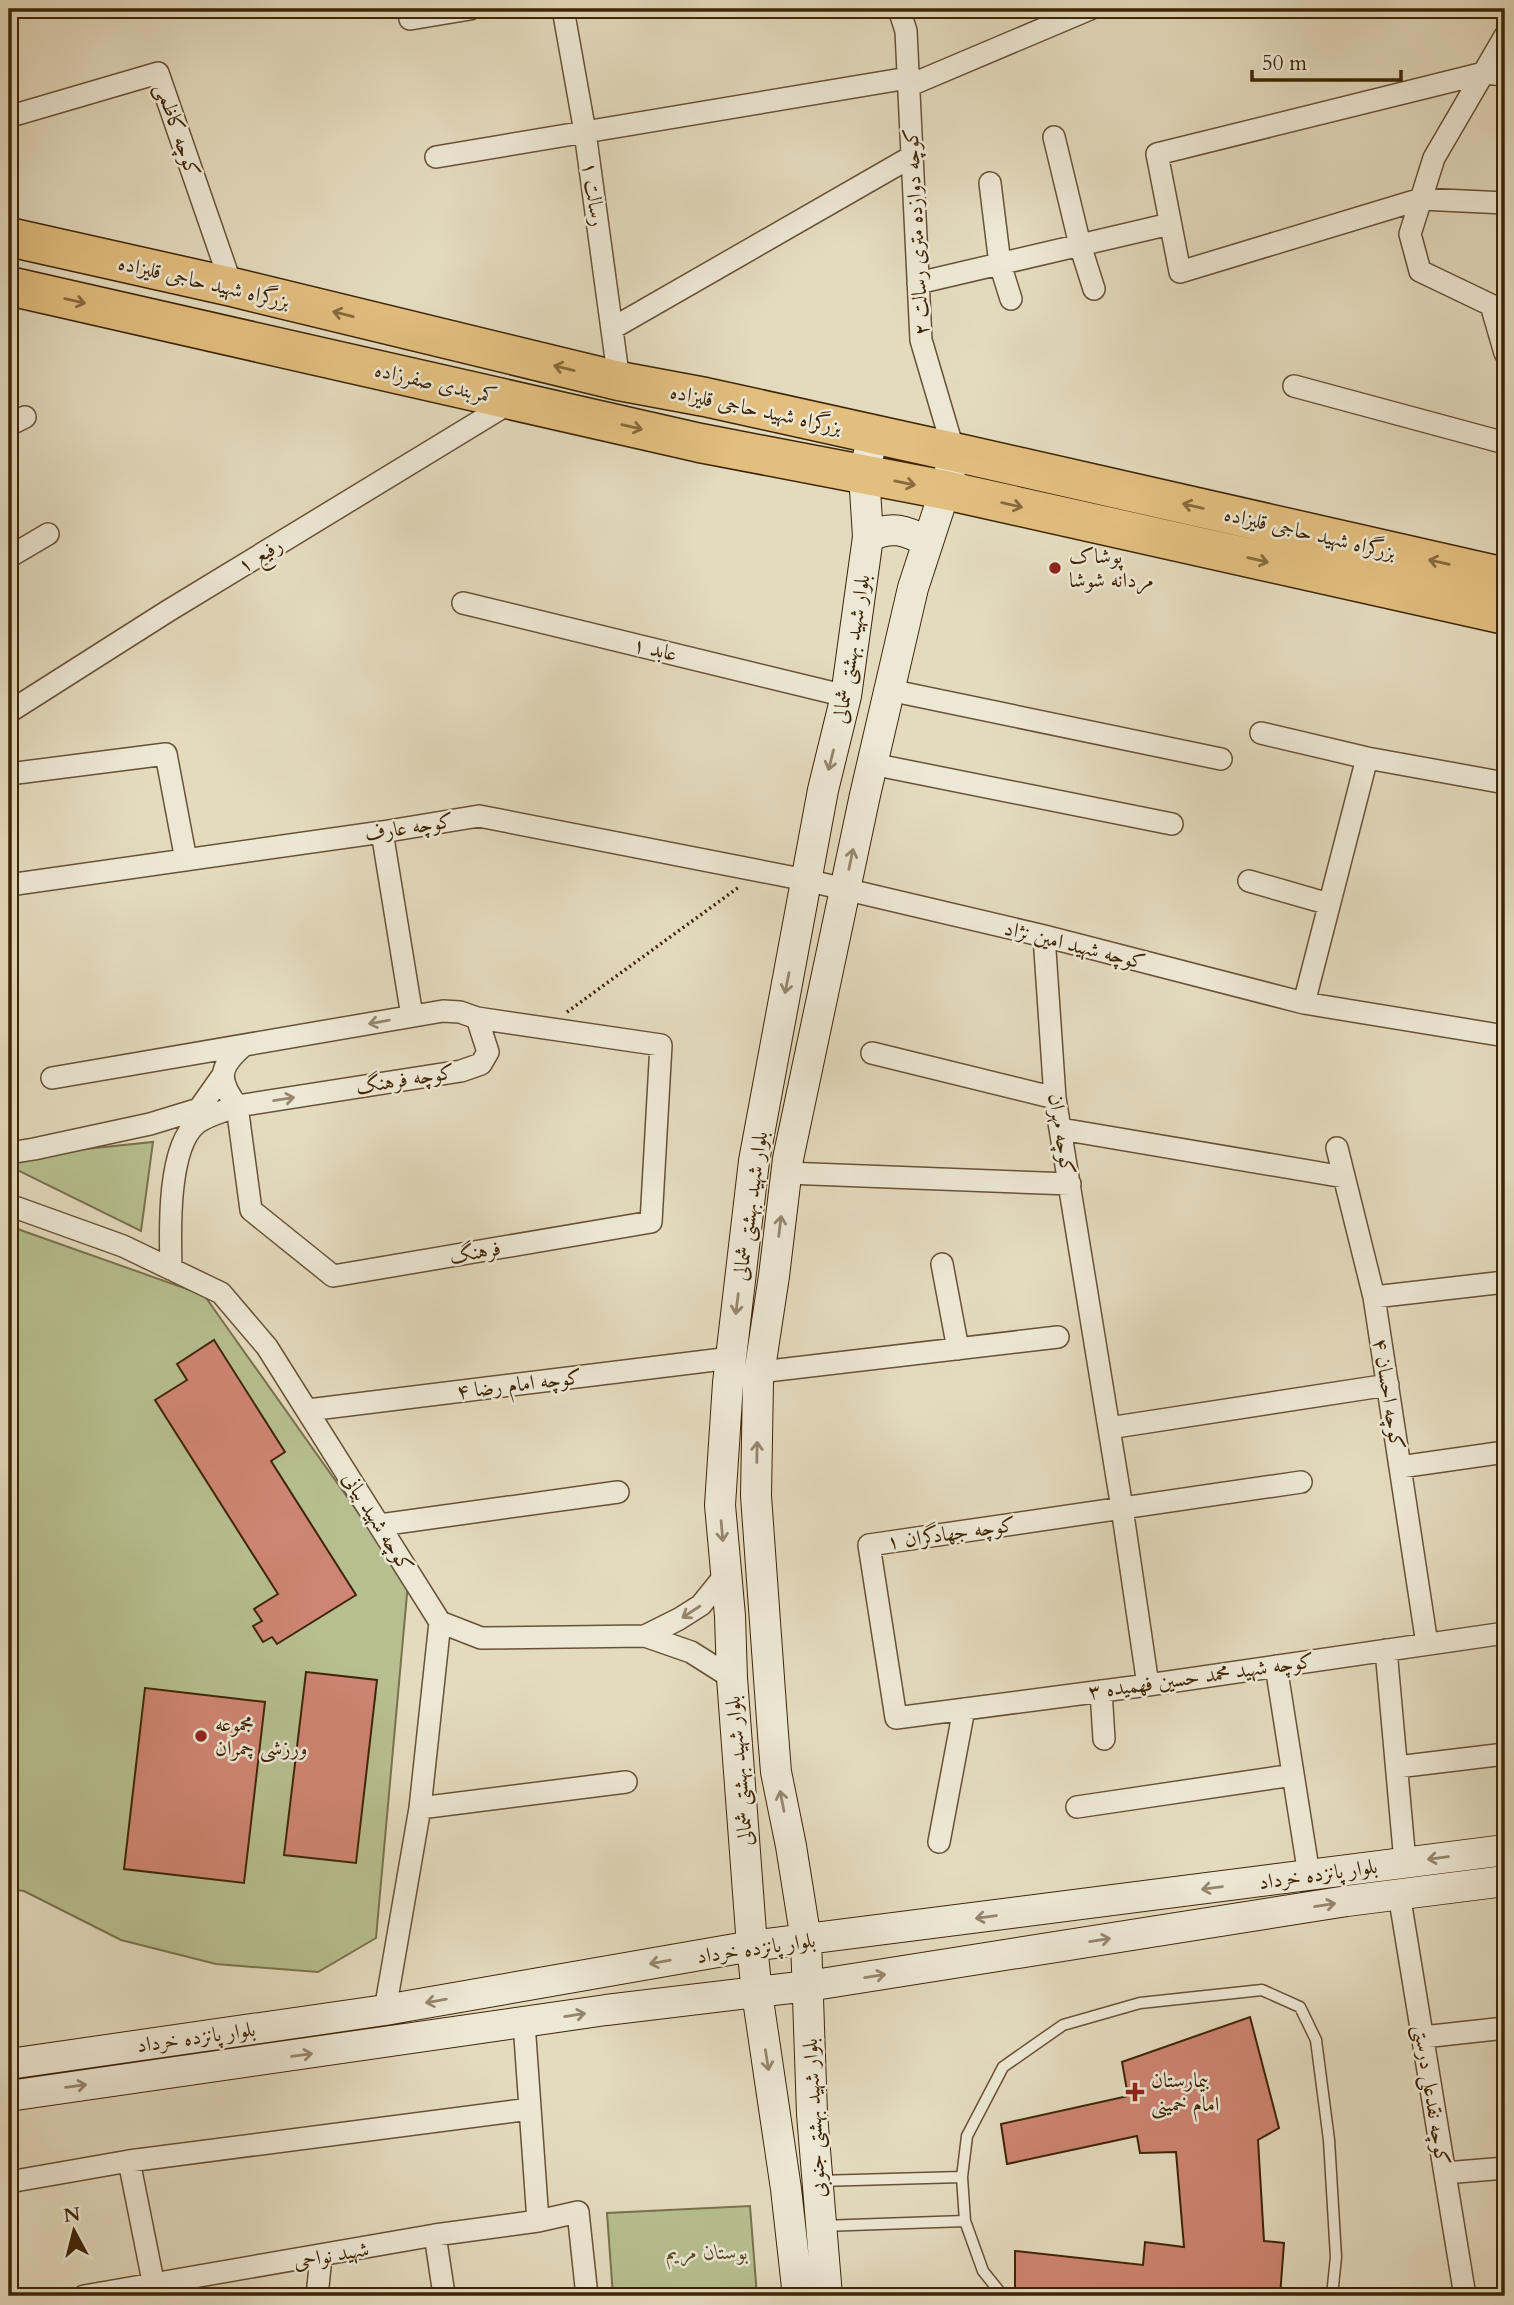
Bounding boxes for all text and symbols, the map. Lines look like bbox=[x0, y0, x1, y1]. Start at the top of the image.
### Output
scale bar bbox=[1252, 38, 1400, 82]
text: 50 m bbox=[1262, 49, 1307, 78]
street label: کوچه کاظمی bbox=[148, 79, 207, 181]
street label: کوچه دوازده متری رسالت ۲ bbox=[897, 128, 936, 336]
street label: رسالت ۱ bbox=[575, 160, 612, 228]
street label: بزرگراه شهید حاجی قلیزاده bbox=[115, 249, 293, 316]
one-way arrow bbox=[63, 295, 86, 309]
one-way arrow bbox=[332, 307, 355, 320]
street label: کمربندی صفرزاده bbox=[372, 355, 500, 412]
one-way arrow bbox=[553, 360, 576, 374]
street label: بزرگراه شهید حاجی قلیزاده bbox=[667, 377, 845, 442]
one-way arrow bbox=[620, 421, 643, 434]
one-way arrow bbox=[893, 477, 916, 491]
one-way arrow bbox=[1000, 499, 1023, 512]
one-way arrow bbox=[1182, 499, 1205, 512]
street label: بزرگراه شهید حاجی قلیزاده bbox=[1221, 500, 1399, 567]
street label: رفیع ۱ bbox=[232, 531, 290, 584]
place label: پوشاک مردانه شوشا bbox=[1069, 542, 1154, 595]
one-way arrow bbox=[1246, 553, 1269, 567]
one-way arrow bbox=[1428, 555, 1451, 568]
marker: پوشاک مردانه شوشا bbox=[1047, 560, 1063, 576]
street label: بلوار شهید بهشتی شمالی bbox=[825, 572, 878, 726]
street label: عابد ۱ bbox=[630, 630, 680, 669]
one-way arrow bbox=[824, 748, 837, 770]
street label: کوچه عارف bbox=[363, 806, 456, 849]
one-way arrow bbox=[845, 848, 859, 871]
street label: کوچه شهید امین نژاد bbox=[1001, 914, 1149, 977]
one-way arrow bbox=[779, 971, 793, 994]
one-way arrow bbox=[368, 1016, 391, 1029]
street label: کوچه فرهنگ bbox=[354, 1057, 456, 1102]
street label: کوچه مهران bbox=[1041, 1091, 1082, 1177]
one-way arrow bbox=[272, 1092, 295, 1105]
street label: بلوار شهید بهشتی شمالی bbox=[726, 1129, 775, 1283]
one-way arrow bbox=[773, 1215, 786, 1238]
street label: فرهنگ bbox=[447, 1234, 503, 1271]
one-way arrow bbox=[730, 1292, 743, 1315]
street label: کوچه احسان ۴ bbox=[1365, 1336, 1412, 1452]
street label: کوچه امام رضا ۴ bbox=[455, 1362, 584, 1410]
one-way arrow bbox=[750, 1441, 763, 1464]
street label: کوچه شهید بیانی bbox=[335, 1466, 420, 1578]
street label: کوچه جهادگران ۱ bbox=[885, 1510, 1017, 1557]
one-way arrow bbox=[716, 1519, 729, 1542]
one-way arrow bbox=[682, 1604, 701, 1619]
street label: کوچه شهید محمد حسین فهمیده ۳ bbox=[1086, 1646, 1316, 1707]
street label: بلوار شهید بهشتی شمالی bbox=[718, 1695, 761, 1847]
place label: مجموعه ورزشی چمران bbox=[215, 1710, 307, 1763]
marker: مجموعه ورزشی چمران bbox=[193, 1728, 209, 1744]
one-way arrow bbox=[775, 1790, 788, 1813]
street label: بلوار پانزده خرداد bbox=[1257, 1852, 1379, 1897]
one-way arrow bbox=[1427, 1852, 1449, 1865]
one-way arrow bbox=[1201, 1882, 1224, 1895]
one-way arrow bbox=[1313, 1898, 1336, 1911]
one-way arrow bbox=[975, 1911, 998, 1924]
street label: بلوار پانزده خرداد bbox=[695, 1926, 817, 1971]
one-way arrow bbox=[1088, 1933, 1111, 1946]
one-way arrow bbox=[649, 1956, 672, 1969]
one-way arrow bbox=[863, 1969, 886, 1982]
one-way arrow bbox=[425, 1995, 448, 2008]
one-way arrow bbox=[563, 2008, 586, 2021]
street label: بلوار پانزده خرداد bbox=[135, 2015, 257, 2060]
street label: کوچه نقدعلی درستی bbox=[1405, 2023, 1457, 2168]
street label: بلوار شهید بهشتی جنوبی bbox=[796, 2038, 833, 2198]
one-way arrow bbox=[290, 2048, 312, 2061]
one-way arrow bbox=[761, 2048, 774, 2071]
place label: بیمارستان امام خمینی bbox=[1151, 2066, 1219, 2122]
one-way arrow bbox=[64, 2080, 87, 2093]
marker: بیمارستان امام خمینی bbox=[1125, 2082, 1145, 2102]
north arrow bbox=[38, 2196, 108, 2266]
text: N bbox=[62, 2201, 82, 2229]
street label: شهید نواحی bbox=[291, 2235, 371, 2276]
park label: بوستان مریم bbox=[666, 2238, 748, 2270]

